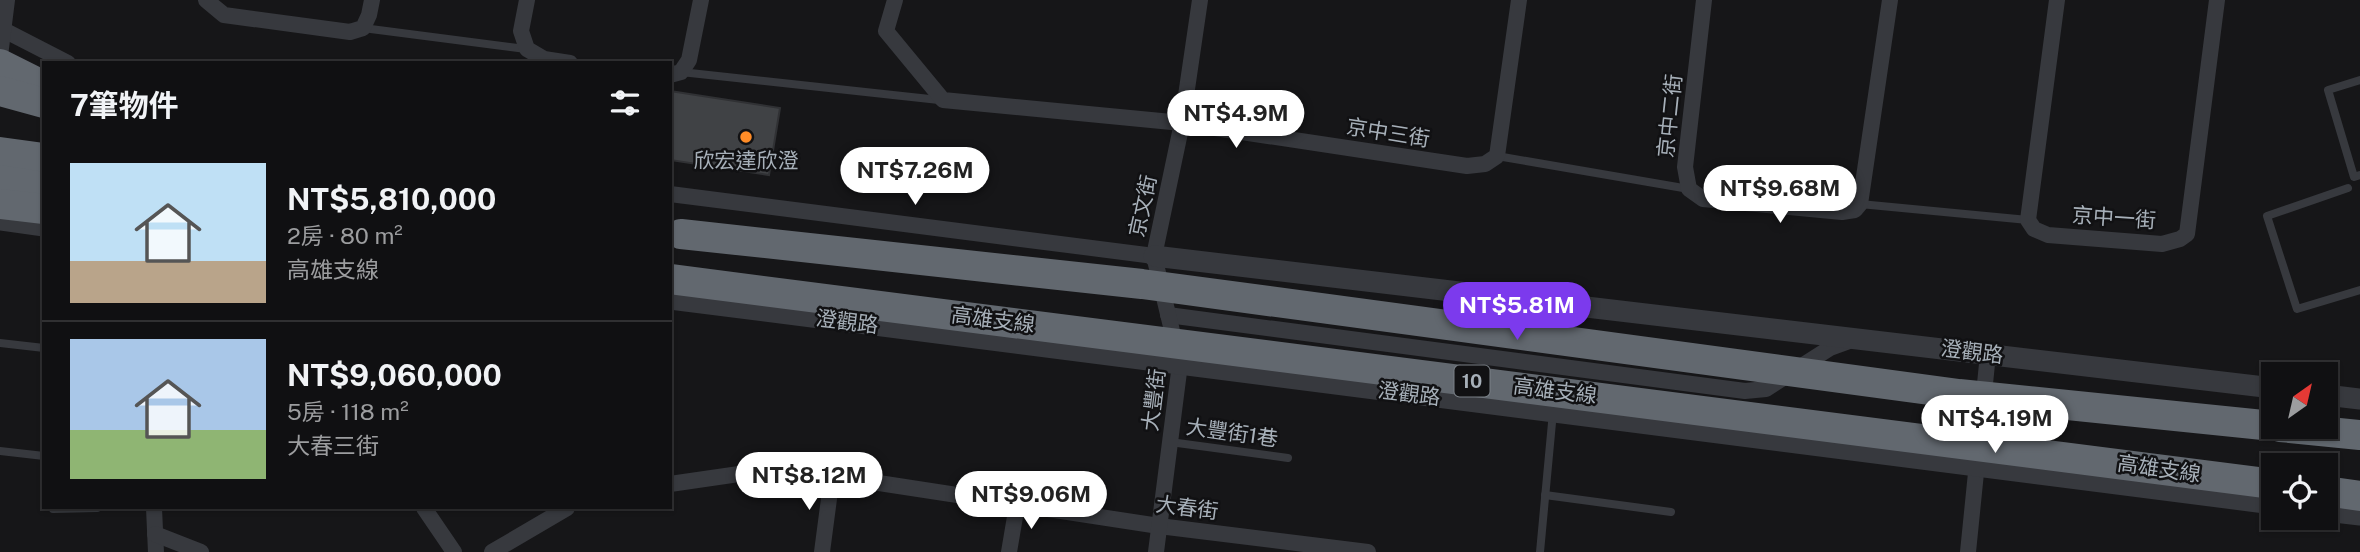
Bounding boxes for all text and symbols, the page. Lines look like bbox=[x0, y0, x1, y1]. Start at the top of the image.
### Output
street label: 京中二街 bbox=[1653, 73, 1686, 159]
icon: filters bbox=[606, 84, 644, 122]
text: 7筆物件 bbox=[70, 87, 179, 123]
pin: NT$4.9M bbox=[1171, 90, 1301, 150]
text: NT$4.9M bbox=[1183, 99, 1289, 126]
street label: 京中三街 bbox=[1345, 114, 1432, 151]
marker: 欣宏達欣澄 bbox=[738, 129, 754, 145]
place label: 欣宏達欣澄 bbox=[694, 148, 799, 173]
pin: NT$7.26M bbox=[843, 148, 987, 207]
text: NT$7.26M bbox=[856, 156, 974, 183]
pin: NT$9.68M bbox=[1708, 166, 1852, 225]
street label: 京文街 bbox=[1124, 172, 1161, 239]
text: NT$9.68M bbox=[1720, 174, 1840, 201]
text: NT$5,810,000 bbox=[287, 181, 496, 217]
icon: home bbox=[126, 191, 210, 275]
street label: 京中一街 bbox=[2071, 202, 2157, 233]
text: 2房 · 80 m² bbox=[287, 222, 403, 249]
text: 高雄支線 bbox=[287, 256, 379, 283]
pin: NT$5.81M bbox=[1445, 282, 1589, 342]
text: NT$5.81M bbox=[1459, 291, 1575, 318]
street label: 高雄支線 bbox=[950, 302, 1036, 337]
street label: 澄觀路 bbox=[814, 305, 880, 338]
street label: 澄觀路 bbox=[1939, 335, 2005, 368]
text: NT$9,060,000 bbox=[287, 357, 502, 393]
north arrow bbox=[2261, 362, 2338, 439]
map controls bbox=[2261, 362, 2338, 530]
road number: 10 bbox=[1454, 366, 1490, 396]
icon: home bbox=[126, 367, 210, 451]
street label: 大豐街 bbox=[1137, 367, 1170, 433]
street label: 高雄支線 bbox=[1512, 373, 1598, 408]
street label: 澄觀路 bbox=[1376, 377, 1442, 410]
pin: NT$4.19M bbox=[1923, 396, 2067, 455]
text: 5房 · 118 m² bbox=[287, 398, 409, 425]
text: NT$4.19M bbox=[1937, 404, 2053, 431]
street label: 大豐街1巷 bbox=[1185, 414, 1280, 451]
text: 大春三街 bbox=[287, 432, 379, 459]
street label: 高雄支線 bbox=[2116, 450, 2202, 487]
pin: NT$8.12M bbox=[737, 452, 881, 512]
button: locate bbox=[2261, 453, 2338, 530]
text: NT$8.12M bbox=[752, 461, 867, 488]
pin: NT$9.06M bbox=[959, 472, 1103, 531]
text: NT$9.06M bbox=[971, 480, 1091, 507]
street label: 大春街 bbox=[1154, 491, 1220, 524]

